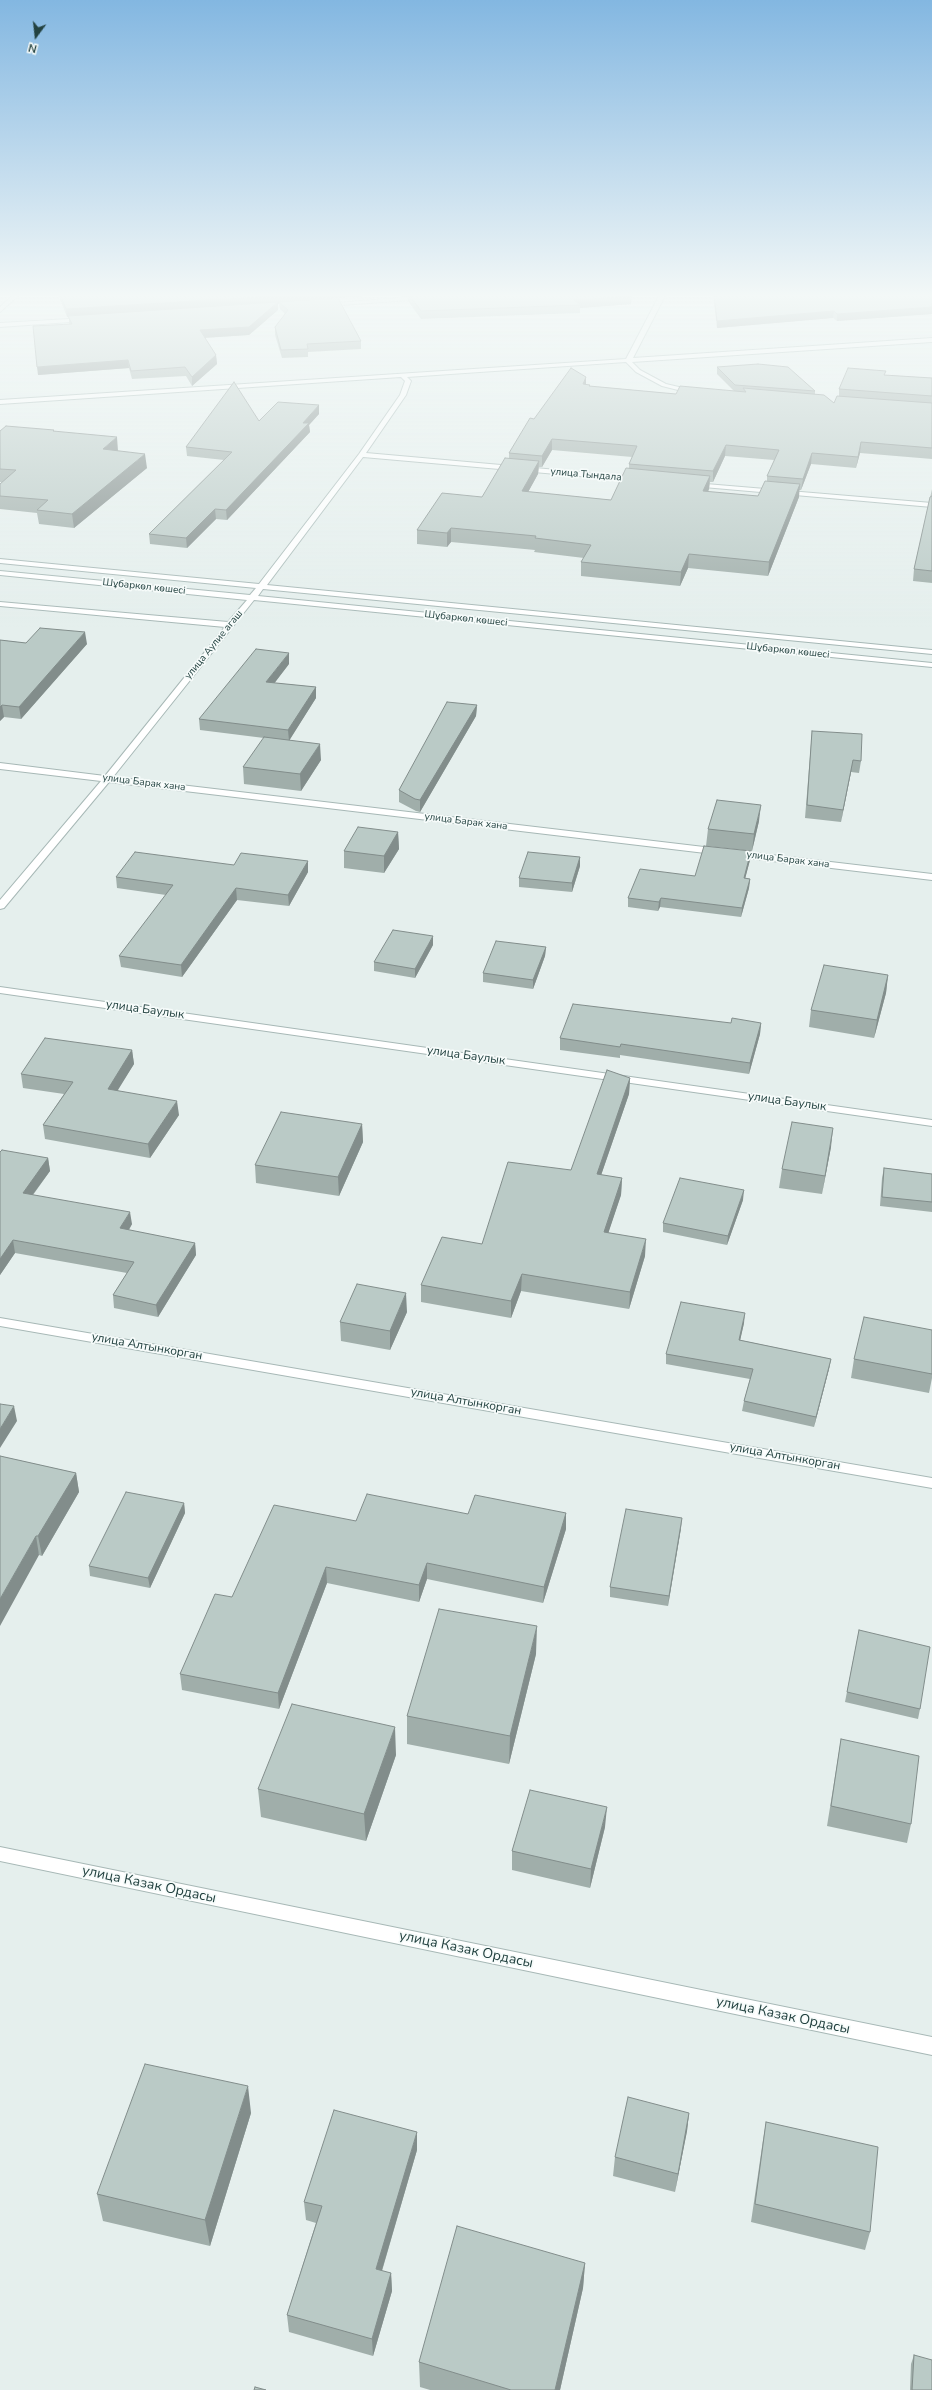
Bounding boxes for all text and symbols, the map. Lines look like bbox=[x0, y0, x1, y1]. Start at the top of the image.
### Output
north arrow bbox=[16, 16, 56, 56]
text: N bbox=[27, 40, 39, 56]
street label: улица Тындала bbox=[550, 466, 622, 484]
street label: Шұбаркөл көшесі bbox=[102, 577, 186, 597]
street label: улица Аулие агаш bbox=[183, 608, 245, 682]
street label: Шұбаркөл көшесі bbox=[424, 609, 508, 629]
street label: Шұбаркөл көшесі bbox=[746, 641, 830, 661]
street label: улица Барак хана bbox=[102, 772, 186, 794]
street label: улица Барак хана bbox=[424, 811, 508, 833]
street label: улица Барак хана bbox=[746, 849, 830, 871]
street label: улица Баулык bbox=[105, 997, 185, 1023]
street label: улица Баулык bbox=[426, 1043, 506, 1069]
street label: улица Баулык bbox=[747, 1089, 827, 1115]
street label: улица Алтынкорган bbox=[90, 1330, 204, 1364]
street label: улица Алтынкорган bbox=[409, 1385, 523, 1419]
street label: улица Алтынкорган bbox=[728, 1440, 842, 1474]
street label: улица Казак Ордасы bbox=[81, 1863, 217, 1907]
street label: улица Казак Ордасы bbox=[398, 1928, 534, 1972]
street label: улица Казак Ордасы bbox=[715, 1994, 851, 2038]

